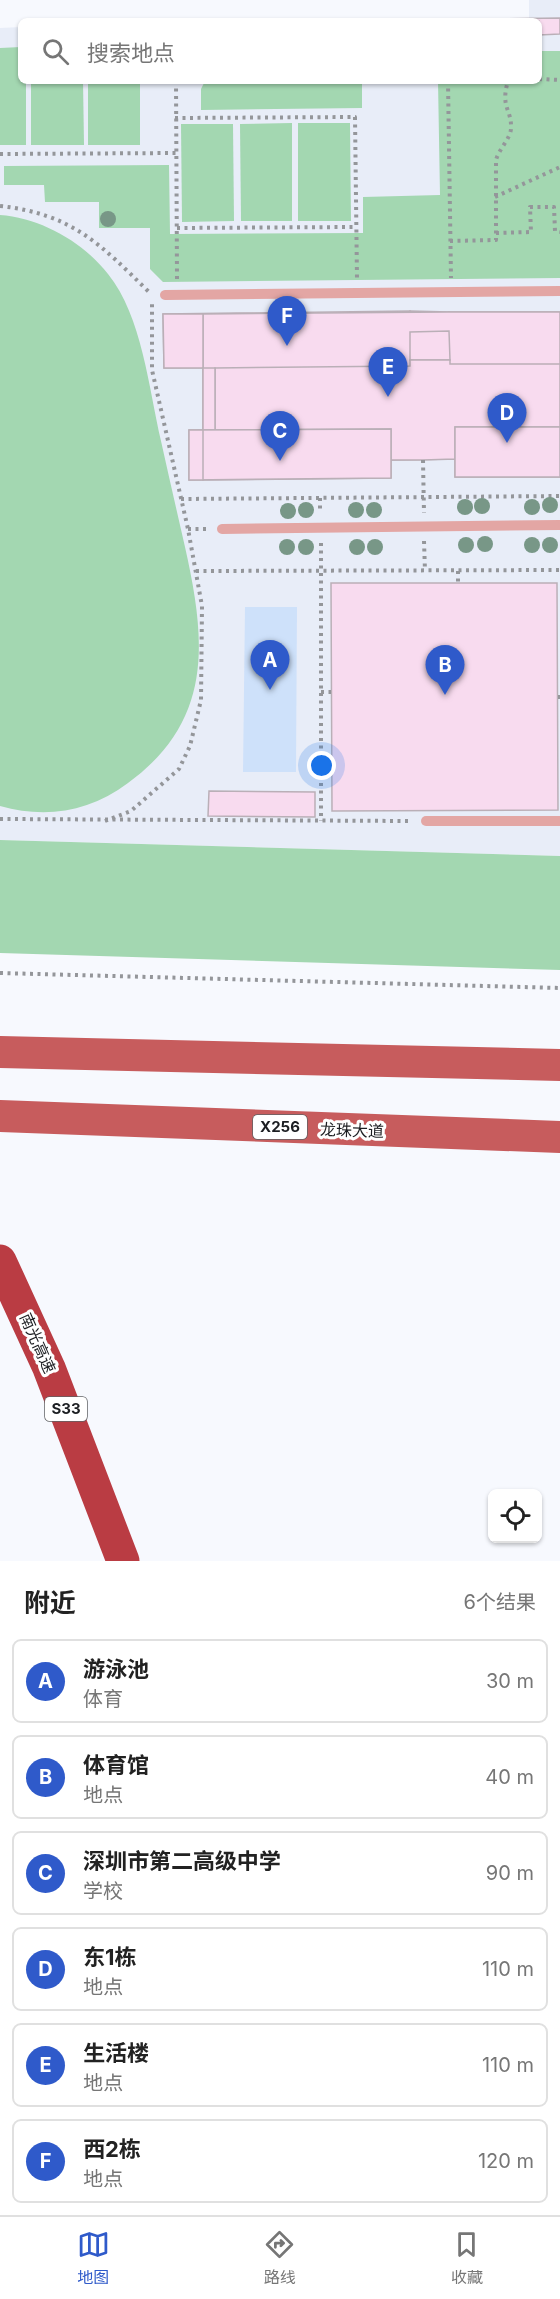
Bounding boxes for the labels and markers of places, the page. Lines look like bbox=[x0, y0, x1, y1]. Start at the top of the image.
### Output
pin: F bbox=[268, 296, 306, 346]
pin: E bbox=[368, 348, 408, 397]
pin: D bbox=[488, 394, 526, 443]
pin: C bbox=[260, 412, 300, 461]
pin: A bbox=[250, 640, 290, 690]
pin: B bbox=[426, 646, 464, 695]

